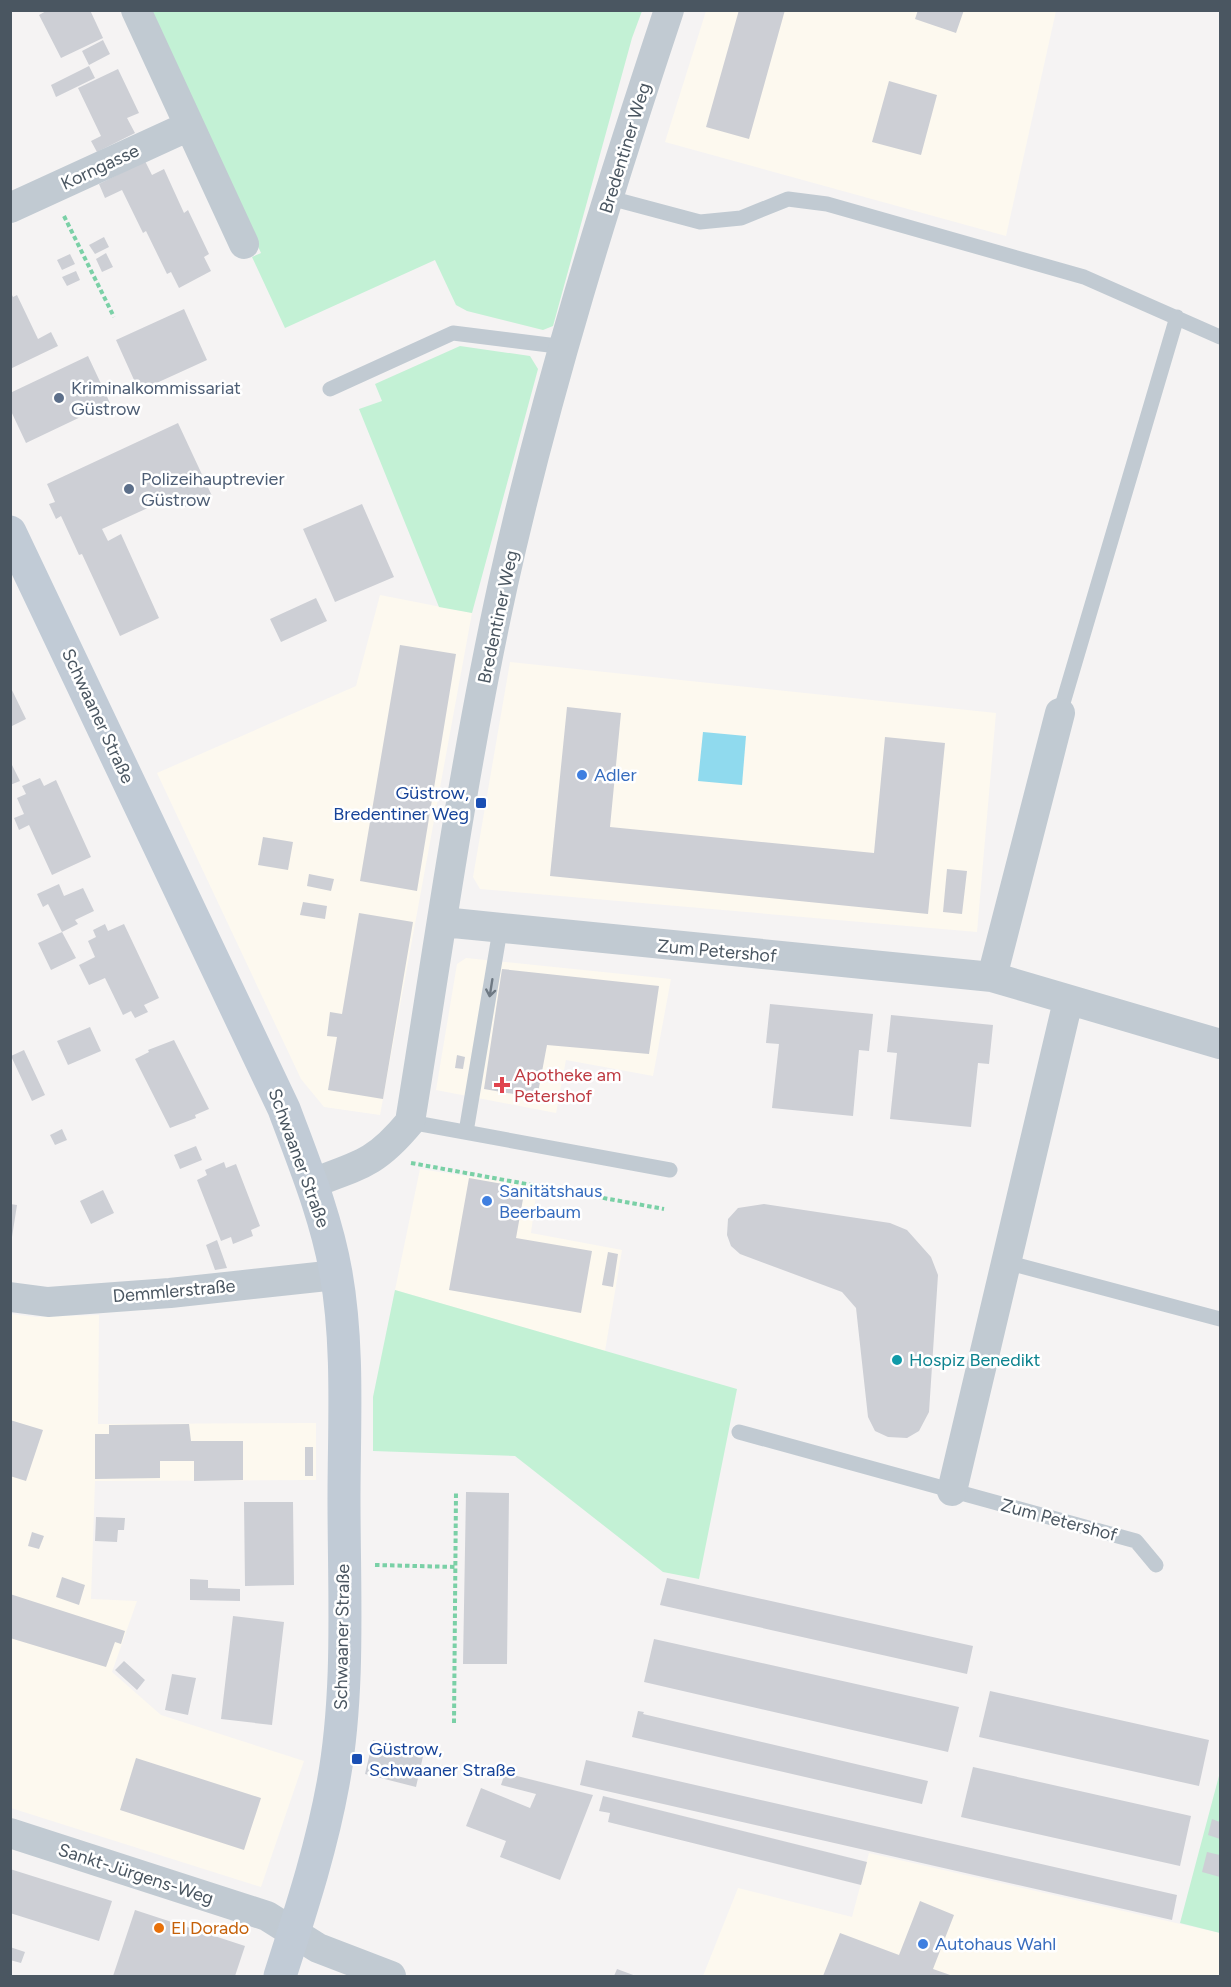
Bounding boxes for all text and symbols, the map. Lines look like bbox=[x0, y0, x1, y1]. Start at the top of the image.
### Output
street label: Bredentiner Weg bbox=[595, 80, 655, 216]
street label: Korngasse bbox=[57, 139, 143, 195]
place label: Kriminalkommissariat Güstrow bbox=[71, 377, 241, 420]
marker: Kriminalkommissariat Güstrow bbox=[52, 391, 66, 405]
place label: Polizeihauptrevier Güstrow bbox=[141, 468, 285, 511]
marker: Polizeihauptrevier Güstrow bbox=[122, 482, 136, 496]
street label: Bredentiner Weg bbox=[473, 548, 523, 686]
street label: Schwaaner Straße bbox=[57, 645, 139, 787]
place label: Adler bbox=[594, 764, 637, 786]
marker: Adler bbox=[575, 768, 589, 782]
place label: Güstrow, Bredentiner Weg bbox=[333, 782, 469, 825]
marker: Güstrow, Bredentiner Weg bbox=[474, 796, 488, 810]
street label: Zum Petershof bbox=[656, 935, 778, 967]
one-way arrow bbox=[485, 977, 496, 997]
place label: Apotheke am Petershof bbox=[514, 1064, 621, 1107]
marker: Apotheke am Petershof bbox=[495, 1078, 509, 1092]
street label: Schwaaner Straße bbox=[264, 1085, 334, 1231]
place label: Sanitätshaus Beerbaum bbox=[499, 1180, 602, 1223]
marker: Sanitätshaus Beerbaum bbox=[480, 1194, 494, 1208]
street label: Demmlerstraße bbox=[112, 1275, 236, 1307]
place label: Hospiz Benedikt bbox=[909, 1349, 1041, 1371]
marker: Hospiz Benedikt bbox=[890, 1353, 904, 1367]
street label: Zum Petershof bbox=[998, 1494, 1120, 1546]
street label: Schwaaner Straße bbox=[330, 1563, 354, 1710]
place label: Güstrow, Schwaaner Straße bbox=[369, 1738, 516, 1781]
marker: Güstrow, Schwaaner Straße bbox=[350, 1752, 364, 1766]
street label: Sankt-Jürgens-Weg bbox=[56, 1839, 216, 1909]
place label: El Dorado bbox=[171, 1917, 249, 1939]
marker: El Dorado bbox=[152, 1921, 166, 1935]
place label: Autohaus Wahl bbox=[935, 1933, 1056, 1955]
marker: Autohaus Wahl bbox=[916, 1937, 930, 1951]

